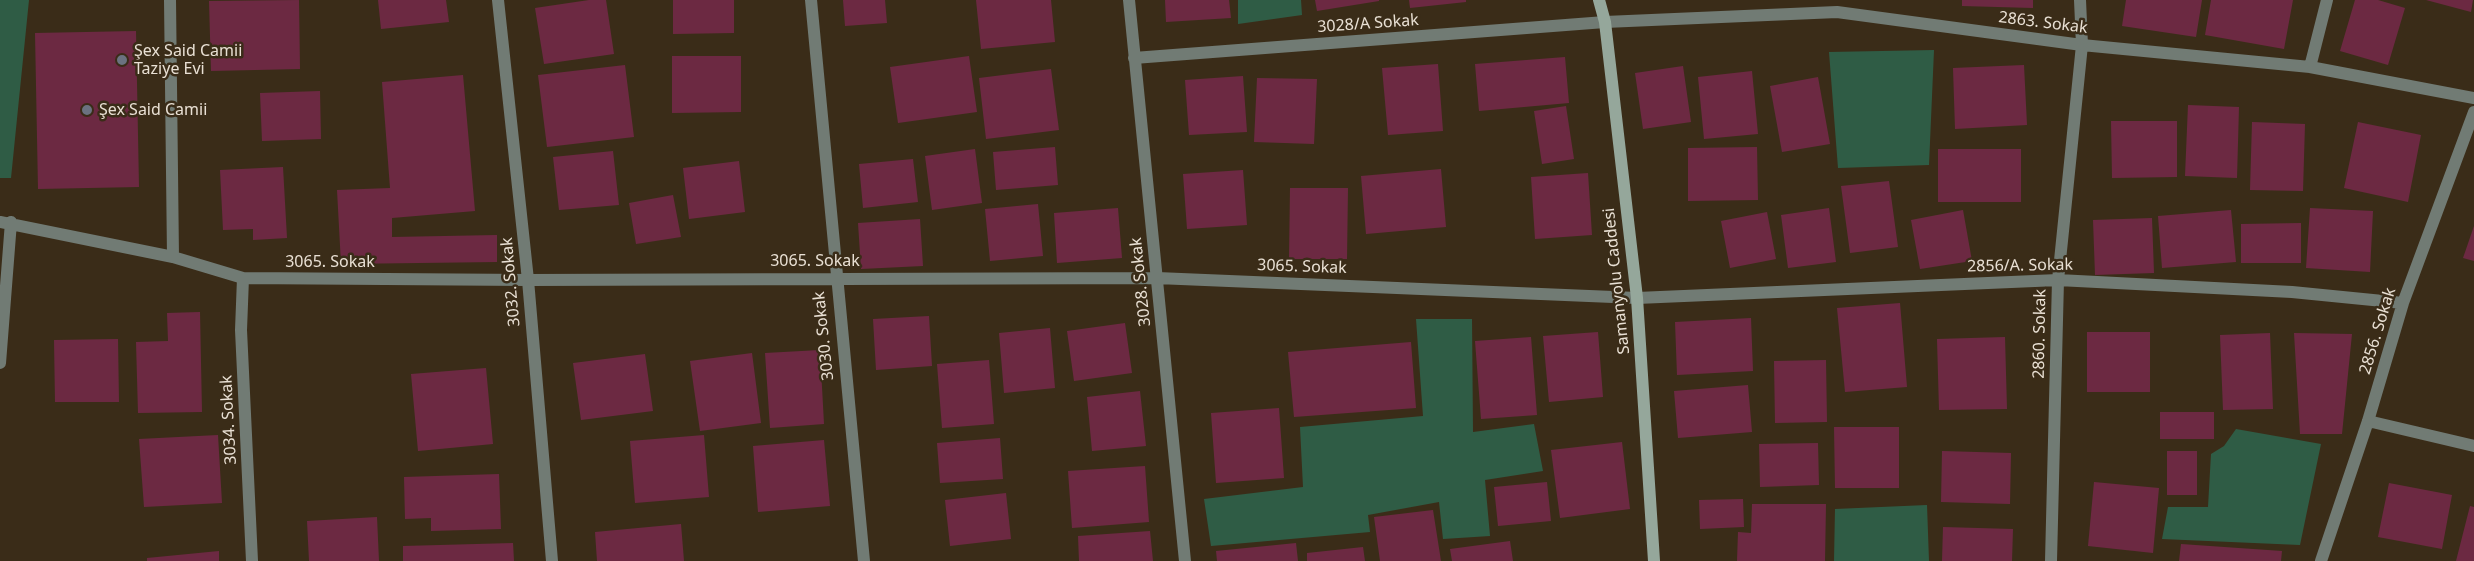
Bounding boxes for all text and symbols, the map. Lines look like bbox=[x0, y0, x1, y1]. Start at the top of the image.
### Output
street label: 2863. Sokak bbox=[1997, 8, 2089, 38]
street label: 3028/A Sokak bbox=[1317, 11, 1419, 37]
place label: Şex Said Camii Taziye Evi bbox=[134, 41, 242, 79]
marker: Şex Said Camii Taziye Evi bbox=[115, 53, 129, 67]
place label: Şex Said Camii bbox=[99, 100, 207, 120]
marker: Şex Said Camii bbox=[80, 103, 94, 117]
street label: Samanyolu Caddesi bbox=[1600, 207, 1634, 355]
street label: 3028. Sokak bbox=[1127, 236, 1155, 328]
street label: 3032. Sokak bbox=[498, 237, 524, 327]
street label: 3065. Sokak bbox=[770, 251, 860, 271]
street label: 3065. Sokak bbox=[285, 252, 375, 272]
street label: 2856/A. Sokak bbox=[1967, 255, 2073, 277]
street label: 3065. Sokak bbox=[1257, 256, 1347, 278]
street label: 2856. Sokak bbox=[2356, 285, 2400, 377]
street label: 2860. Sokak bbox=[2030, 289, 2050, 379]
street label: 3030. Sokak bbox=[810, 290, 838, 382]
street label: 3034. Sokak bbox=[217, 375, 241, 465]

